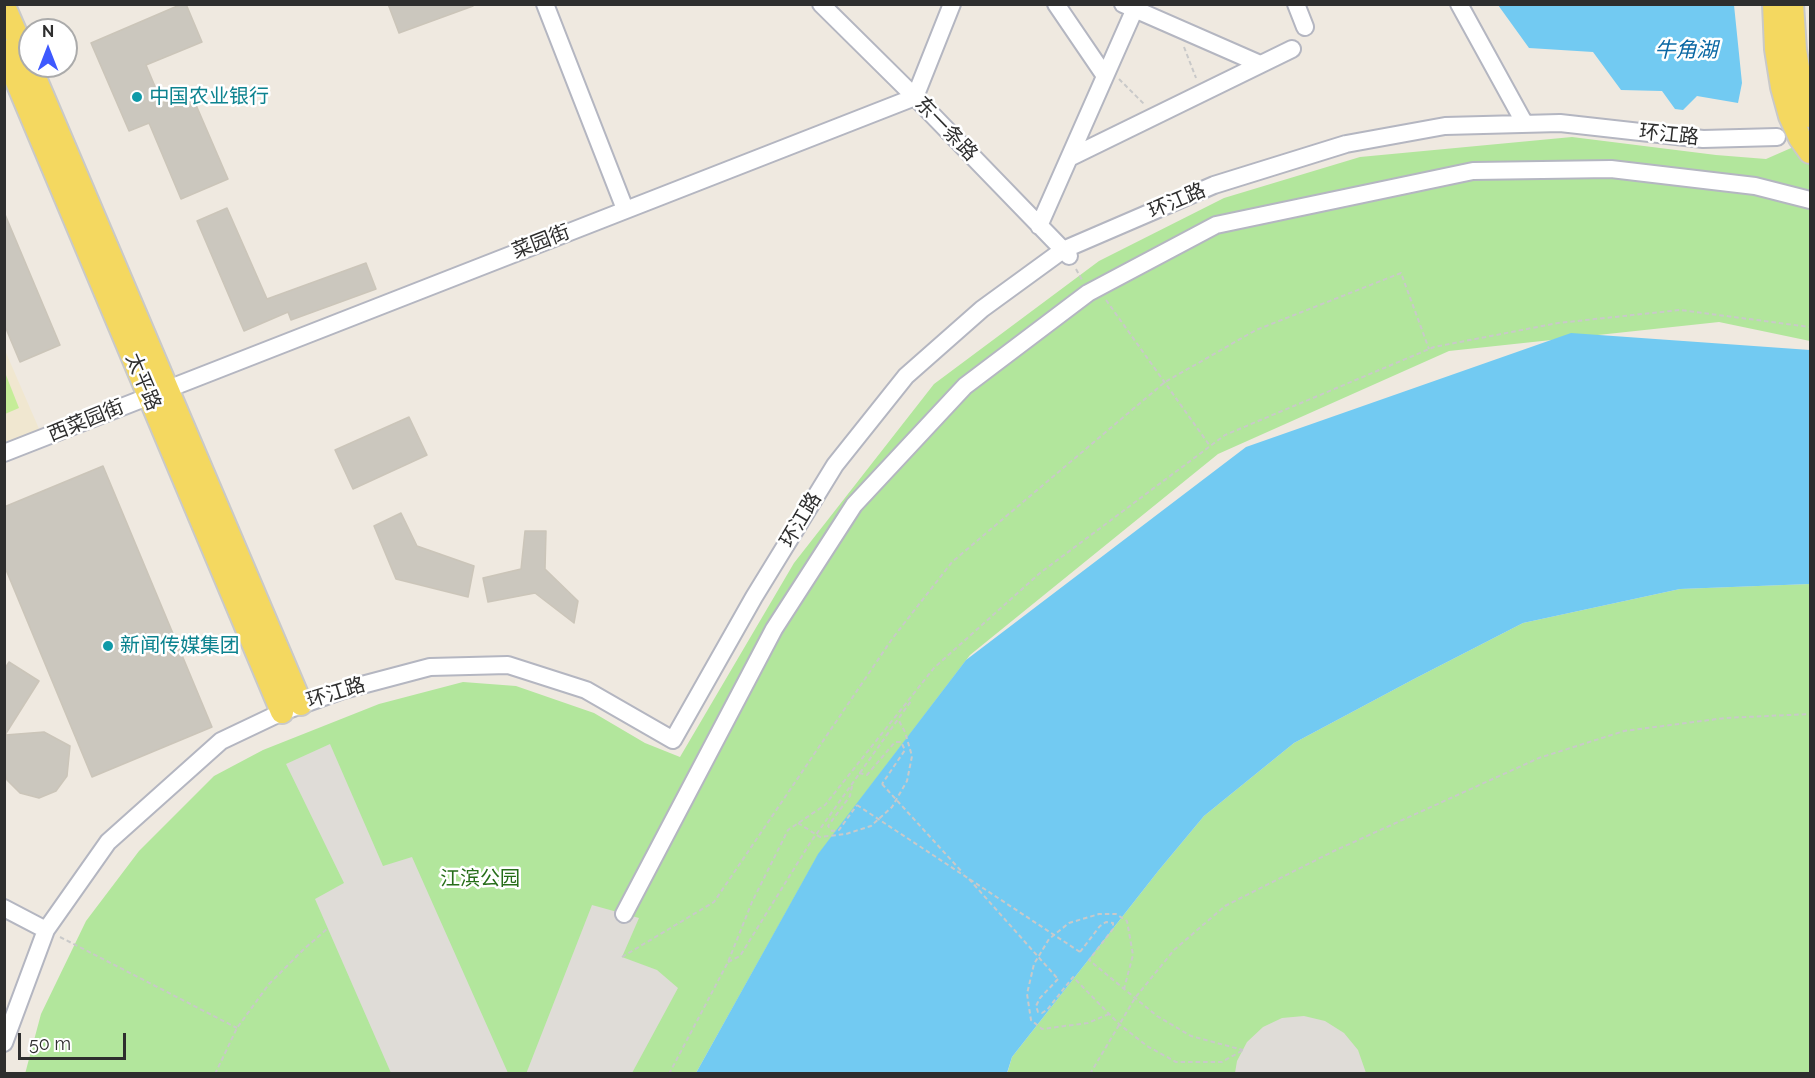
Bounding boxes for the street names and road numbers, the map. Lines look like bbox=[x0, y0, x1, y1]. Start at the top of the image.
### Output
street label: 东一条路 bbox=[910, 92, 982, 166]
street label: 环江路 bbox=[1638, 120, 1700, 150]
street label: 环江路 bbox=[1145, 178, 1209, 224]
street label: 菜园街 bbox=[509, 220, 573, 264]
street label: 太平路 bbox=[120, 350, 166, 414]
street label: 西菜园街 bbox=[44, 395, 128, 447]
street label: 环江路 bbox=[775, 488, 827, 552]
street label: 环江路 bbox=[304, 673, 368, 713]

